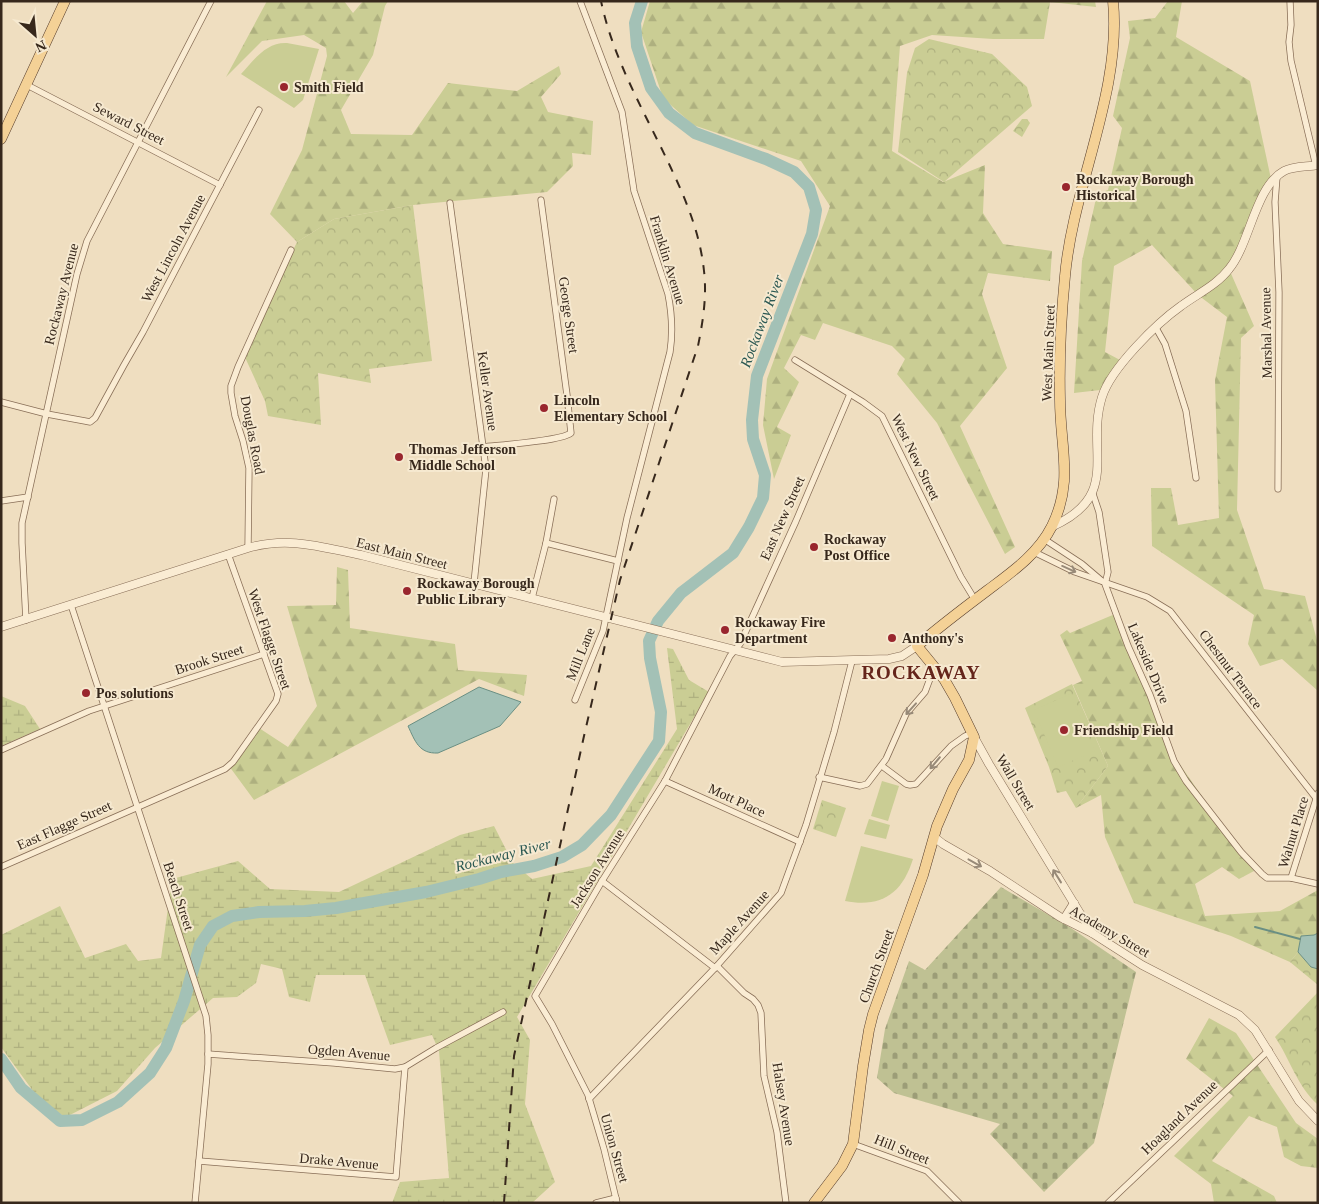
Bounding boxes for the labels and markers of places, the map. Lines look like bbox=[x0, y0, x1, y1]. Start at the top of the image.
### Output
place label: Smith Field bbox=[294, 80, 364, 95]
marker: Smith Field bbox=[278, 81, 290, 93]
place label: Rockaway Borough Historical bbox=[1076, 172, 1194, 203]
marker: Rockaway Borough Historical bbox=[1060, 181, 1072, 193]
place label: Lincoln Elementary School bbox=[554, 393, 667, 424]
marker: Lincoln Elementary School bbox=[538, 402, 550, 414]
place label: Thomas Jefferson Middle School bbox=[409, 442, 516, 473]
marker: Thomas Jefferson Middle School bbox=[393, 451, 405, 463]
place label: Rockaway Post Office bbox=[824, 532, 890, 563]
marker: Rockaway Post Office bbox=[808, 541, 820, 553]
place label: Rockaway Borough Public Library bbox=[417, 576, 535, 607]
marker: Rockaway Borough Public Library bbox=[401, 585, 413, 597]
place label: Rockaway Fire Department bbox=[735, 615, 825, 646]
marker: Rockaway Fire Department bbox=[719, 624, 731, 636]
place label: Anthony's bbox=[902, 631, 964, 646]
marker: Anthony's bbox=[886, 632, 898, 644]
place label: Pos solutions bbox=[96, 686, 174, 701]
marker: Pos solutions bbox=[80, 687, 92, 699]
place label: Friendship Field bbox=[1074, 723, 1173, 738]
marker: Friendship Field bbox=[1058, 724, 1070, 736]

